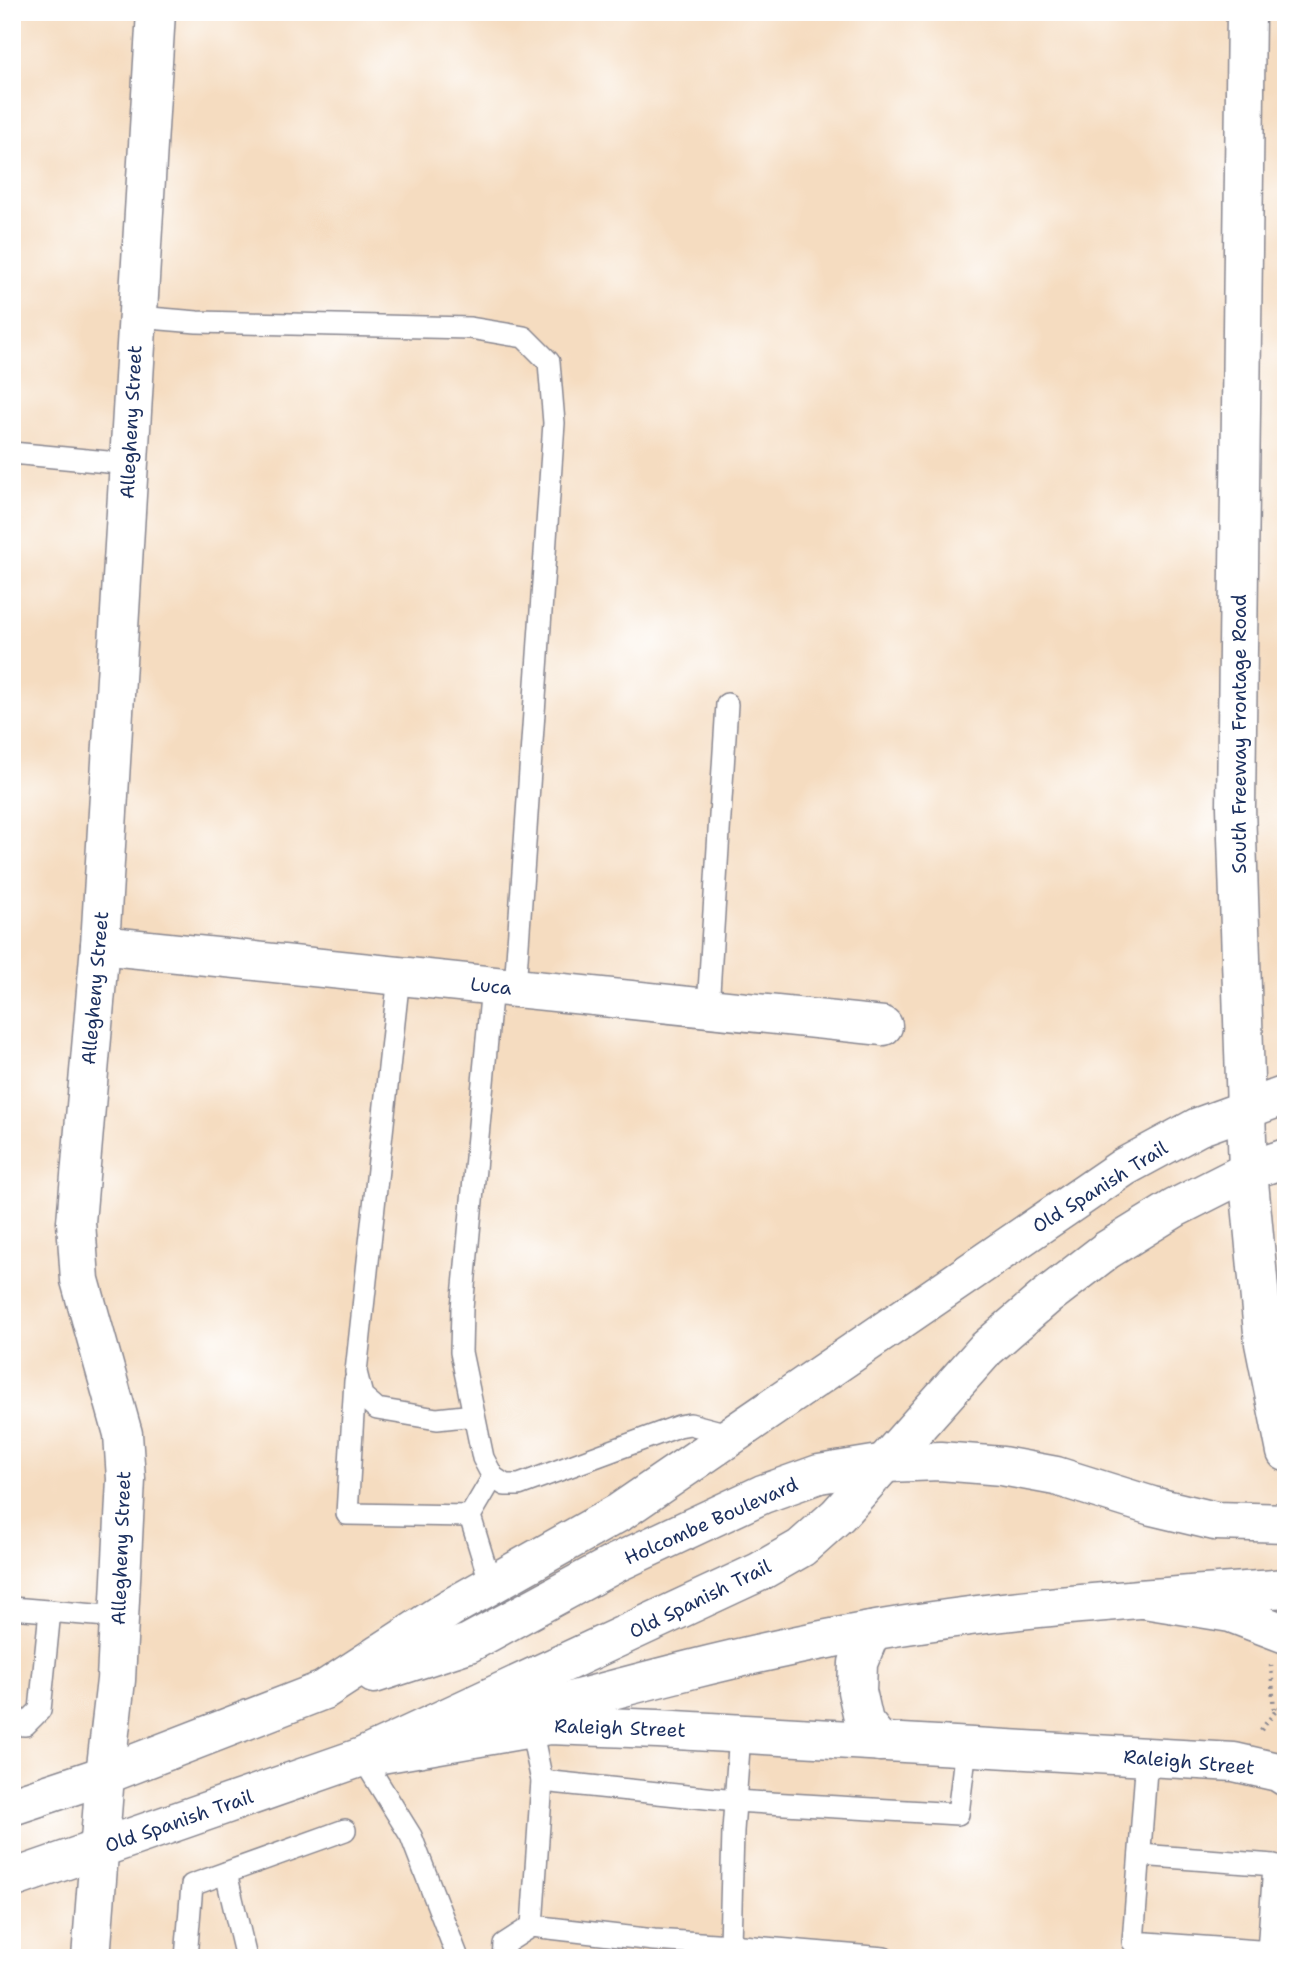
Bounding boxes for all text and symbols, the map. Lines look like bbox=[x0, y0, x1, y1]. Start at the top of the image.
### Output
street label: Allegheny Street bbox=[114, 344, 148, 500]
street label: South Freeway Frontage Road bbox=[1227, 594, 1252, 874]
street label: Allegheny Street bbox=[76, 910, 114, 1066]
street label: Luca bbox=[469, 971, 513, 1001]
street label: Old Spanish Trail bbox=[1028, 1135, 1173, 1239]
street label: Allegheny Street bbox=[106, 1471, 136, 1625]
street label: Holcombe Boulevard bbox=[620, 1471, 802, 1571]
street label: Old Spanish Trail bbox=[625, 1554, 775, 1644]
street label: Raleigh Street bbox=[554, 1713, 686, 1743]
street label: Raleigh Street bbox=[1122, 1744, 1256, 1780]
street label: Old Spanish Trail bbox=[102, 1784, 257, 1858]

